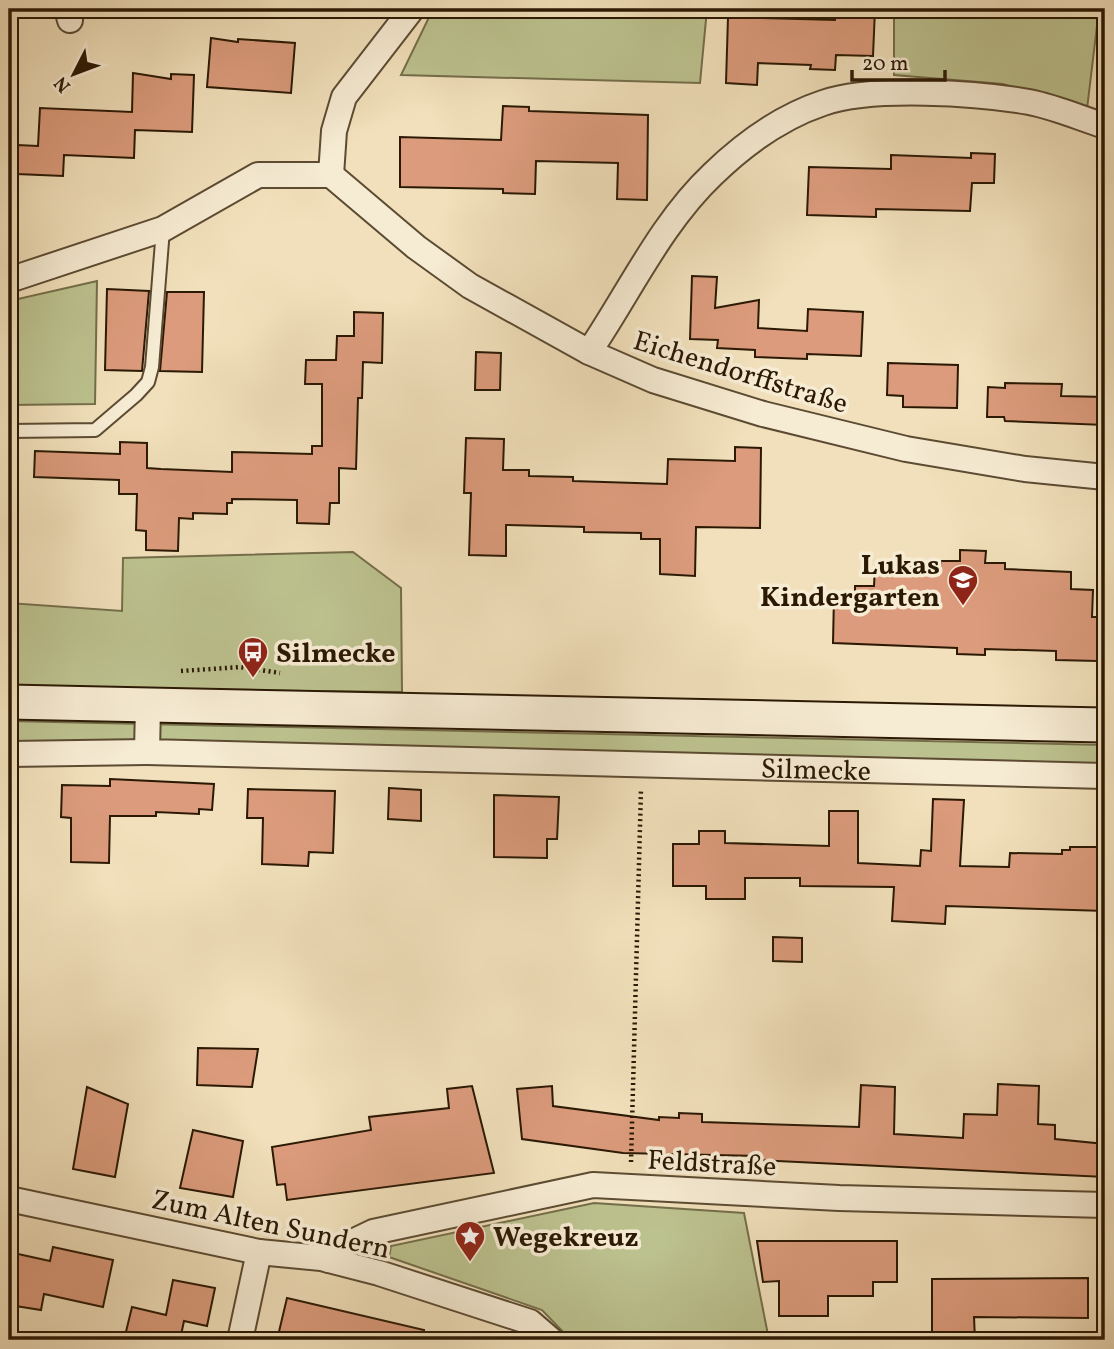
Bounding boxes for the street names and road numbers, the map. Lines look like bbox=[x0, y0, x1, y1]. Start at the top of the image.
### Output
street label: Eichendorffstraße bbox=[628, 322, 852, 425]
street label: Silmecke bbox=[760, 750, 871, 792]
street label: Feldstraße bbox=[646, 1142, 777, 1187]
street label: Zum Alten Sundern bbox=[148, 1181, 393, 1270]

